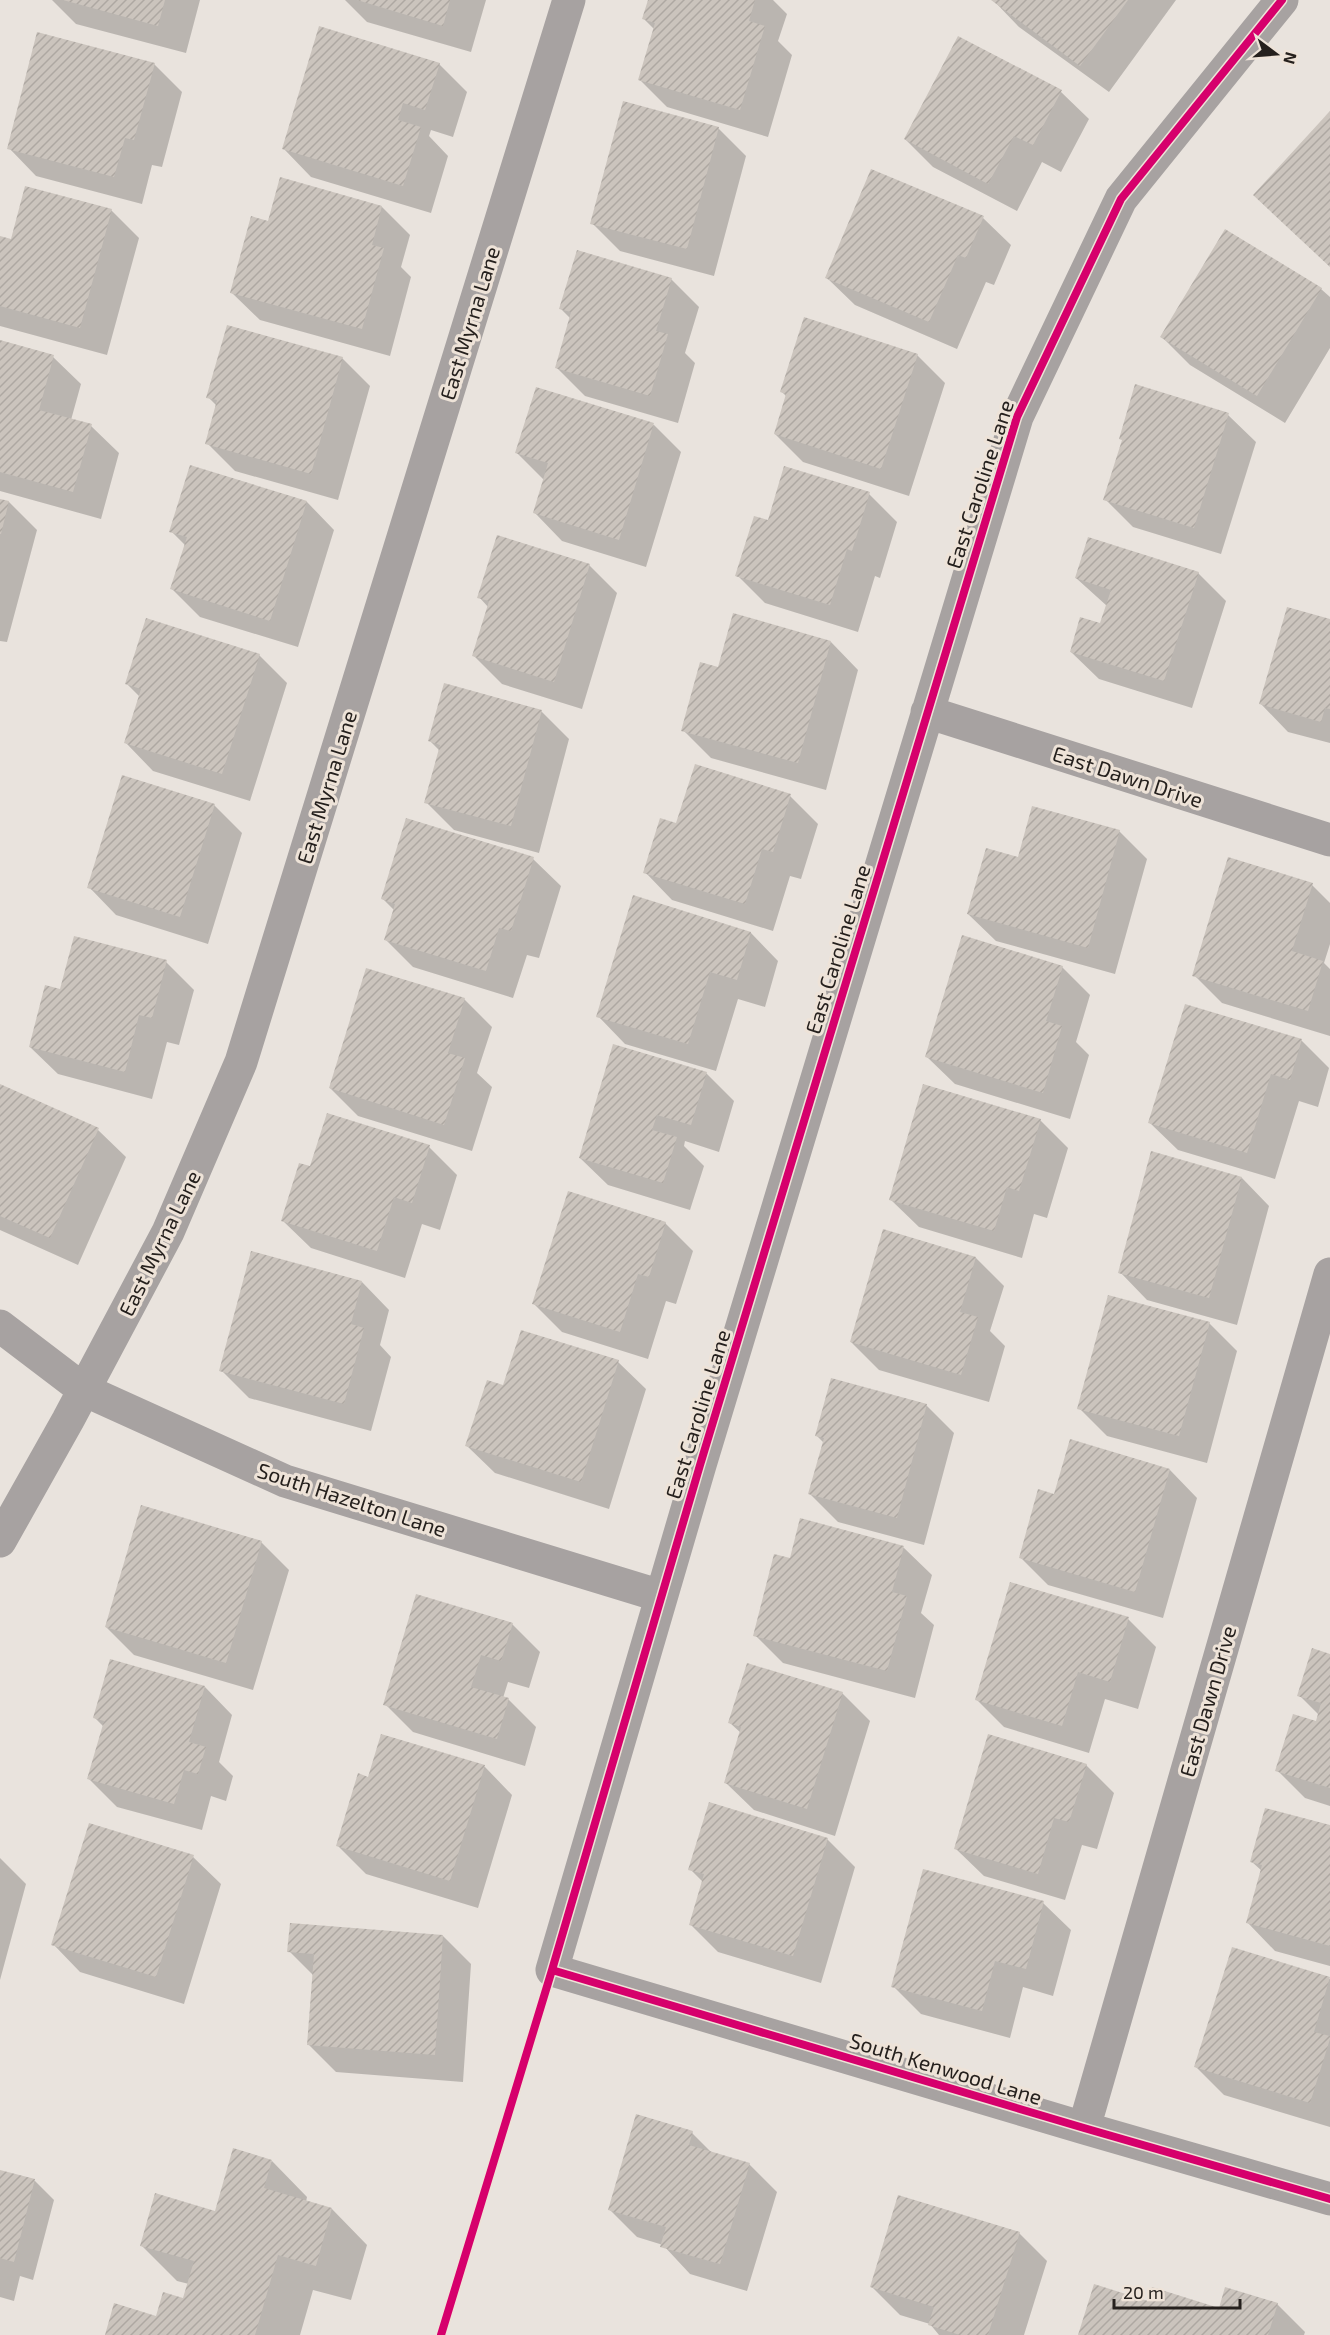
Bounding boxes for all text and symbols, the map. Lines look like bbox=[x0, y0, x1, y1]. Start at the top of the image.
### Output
north arrow bbox=[1246, 24, 1306, 84]
text: N bbox=[1280, 50, 1302, 66]
street label: East Myrna Lane bbox=[434, 243, 504, 403]
street label: East Caroline Lane bbox=[940, 397, 1018, 571]
street label: East Myrna Lane bbox=[291, 707, 361, 867]
street label: East Dawn Drive bbox=[1050, 740, 1206, 812]
street label: East Caroline Lane bbox=[799, 861, 875, 1037]
street label: East Myrna Lane bbox=[113, 1166, 205, 1320]
street label: East Caroline Lane bbox=[659, 1326, 735, 1502]
street label: South Hazelton Lane bbox=[255, 1457, 449, 1541]
street label: East Dawn Drive bbox=[1173, 1623, 1241, 1779]
street label: South Kenwood Lane bbox=[847, 2027, 1045, 2109]
scale bar bbox=[1114, 2272, 1240, 2310]
text: 20 m bbox=[1123, 2281, 1164, 2303]

